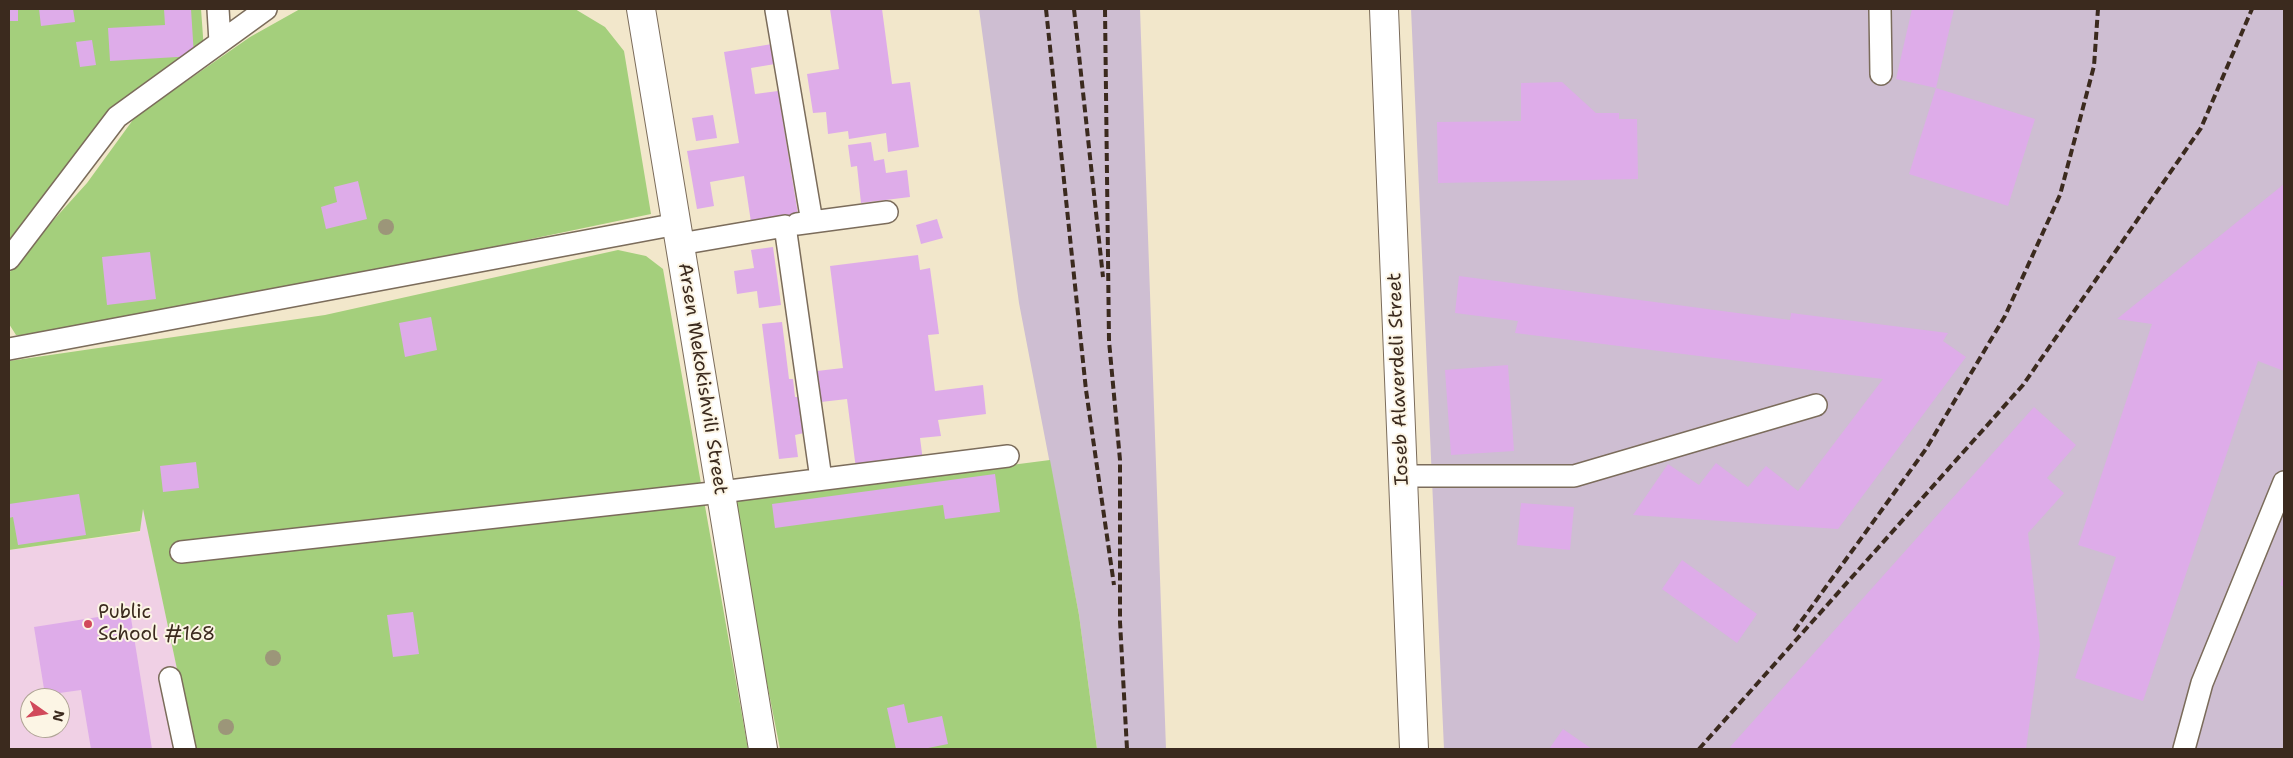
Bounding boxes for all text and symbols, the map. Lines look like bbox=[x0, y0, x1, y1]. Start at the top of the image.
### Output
street label: Arsen Mekokishvili Street bbox=[672, 262, 732, 496]
street label: Ioseb Alaverdeli Street bbox=[1384, 272, 1414, 486]
place label: Public School #168 bbox=[98, 602, 215, 646]
marker: Public School #168 bbox=[82, 618, 94, 630]
north arrow bbox=[20, 688, 70, 738]
text: N bbox=[49, 709, 69, 724]

